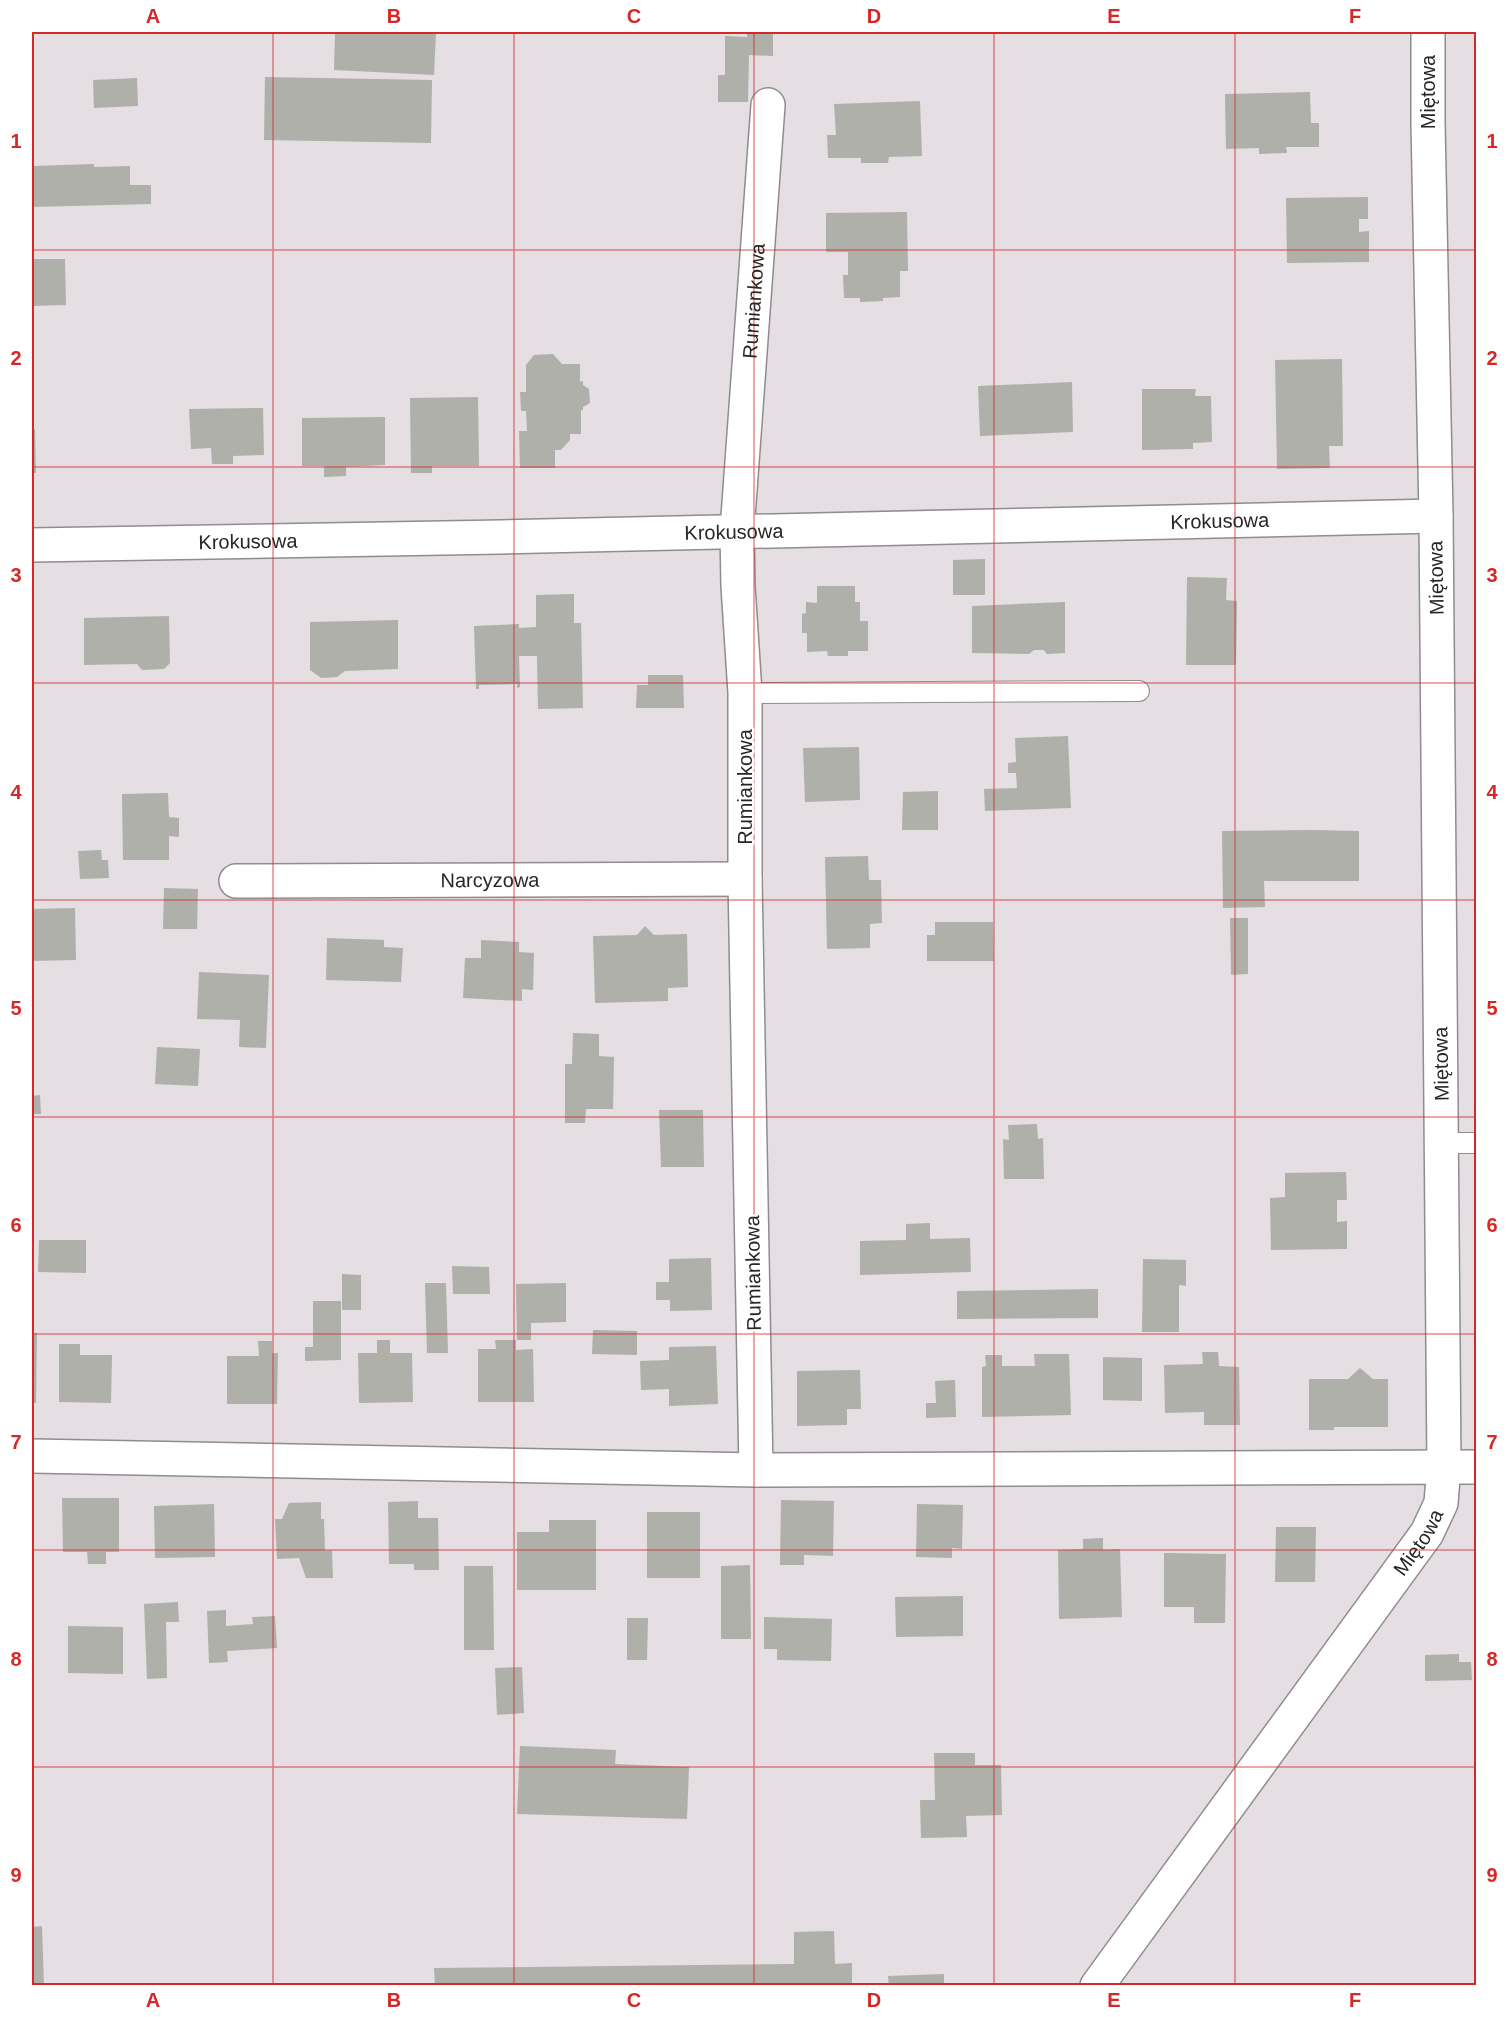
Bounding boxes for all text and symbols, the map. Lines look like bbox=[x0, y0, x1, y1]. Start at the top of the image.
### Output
text: A bbox=[146, 5, 160, 27]
text: B bbox=[387, 5, 401, 27]
text: C bbox=[627, 5, 641, 27]
text: D bbox=[867, 5, 881, 27]
text: E bbox=[1107, 5, 1121, 27]
text: F bbox=[1349, 5, 1361, 27]
street label: Miętowa bbox=[1417, 54, 1439, 129]
text: 1 bbox=[10, 130, 22, 152]
text: 1 bbox=[1486, 130, 1498, 152]
street label: Rumiankowa bbox=[739, 242, 769, 359]
text: 2 bbox=[10, 347, 22, 369]
text: 2 bbox=[1486, 347, 1498, 369]
street label: Krokusowa bbox=[1170, 509, 1270, 533]
street label: Krokusowa bbox=[684, 520, 784, 544]
street label: Krokusowa bbox=[198, 529, 299, 553]
street label: Miętowa bbox=[1424, 540, 1448, 615]
text: 3 bbox=[10, 564, 22, 586]
text: 3 bbox=[1486, 564, 1498, 586]
street label: Rumiankowa bbox=[734, 728, 756, 845]
text: 4 bbox=[10, 781, 22, 803]
text: 4 bbox=[1486, 781, 1498, 803]
street label: Narcyzowa bbox=[440, 869, 540, 891]
text: 5 bbox=[10, 997, 22, 1019]
text: 5 bbox=[1486, 997, 1498, 1019]
street label: Miętowa bbox=[1429, 1026, 1453, 1101]
text: 6 bbox=[10, 1214, 22, 1236]
street label: Rumiankowa bbox=[741, 1214, 765, 1331]
text: 6 bbox=[1486, 1214, 1498, 1236]
text: 7 bbox=[10, 1431, 22, 1453]
text: 7 bbox=[1486, 1431, 1498, 1453]
street label: Miętowa bbox=[1389, 1505, 1448, 1580]
text: 8 bbox=[10, 1648, 22, 1670]
text: 8 bbox=[1486, 1648, 1498, 1670]
text: 9 bbox=[10, 1864, 22, 1886]
text: 9 bbox=[1486, 1864, 1498, 1886]
text: A bbox=[146, 1989, 160, 2011]
text: B bbox=[387, 1989, 401, 2011]
text: C bbox=[627, 1989, 641, 2011]
text: D bbox=[867, 1989, 881, 2011]
text: E bbox=[1107, 1989, 1121, 2011]
text: F bbox=[1349, 1989, 1361, 2011]

